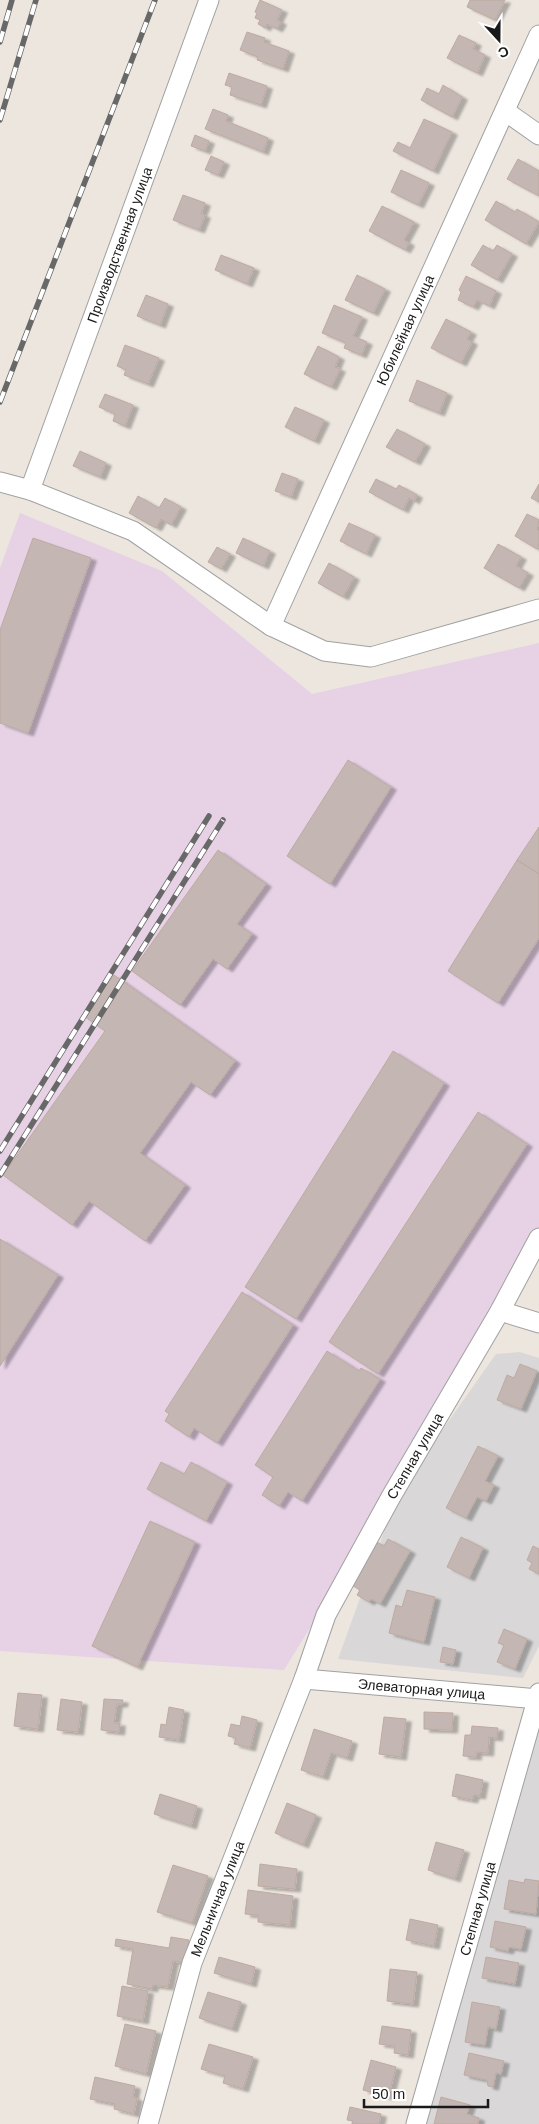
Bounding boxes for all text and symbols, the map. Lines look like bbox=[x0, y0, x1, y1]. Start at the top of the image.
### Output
north arrow bbox=[474, 15, 524, 65]
text: С bbox=[496, 43, 511, 61]
street label: Производственная улица bbox=[84, 165, 155, 325]
street label: Юбилейная улица bbox=[373, 272, 437, 388]
street label: Степная улица bbox=[383, 1410, 447, 1502]
street label: Элеваторная улица bbox=[357, 1676, 486, 1702]
street label: Мельничная улица bbox=[187, 1838, 247, 1959]
street label: Степная улица bbox=[456, 1859, 499, 1958]
scale bar bbox=[364, 2076, 488, 2108]
text: 50 m bbox=[372, 2085, 405, 2102]

